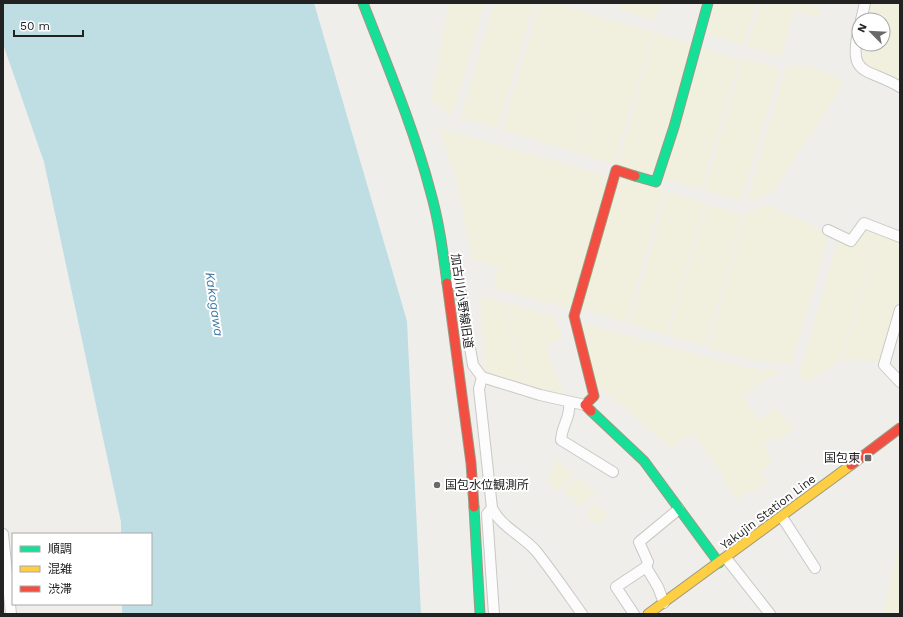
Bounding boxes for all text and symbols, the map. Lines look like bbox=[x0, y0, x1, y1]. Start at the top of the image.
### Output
scale bar bbox=[14, 12, 83, 38]
north arrow bbox=[851, 12, 891, 52]
text: 50 m bbox=[20, 19, 50, 33]
text: N bbox=[855, 22, 870, 35]
street label: 加古川小野線旧道 bbox=[448, 252, 476, 350]
water label: Kakogawa bbox=[203, 271, 226, 337]
place label: 国包東 bbox=[824, 451, 860, 465]
marker: 国包東 bbox=[863, 453, 873, 463]
street label: Yakujin Station Line bbox=[718, 472, 818, 552]
place label: 国包水位観測所 bbox=[445, 478, 529, 492]
marker: 国包水位観測所 bbox=[432, 480, 442, 490]
legend bbox=[12, 533, 152, 605]
text: 順調 bbox=[48, 542, 72, 556]
text: 混雑 bbox=[48, 562, 72, 576]
text: 渋滞 bbox=[48, 582, 72, 596]

